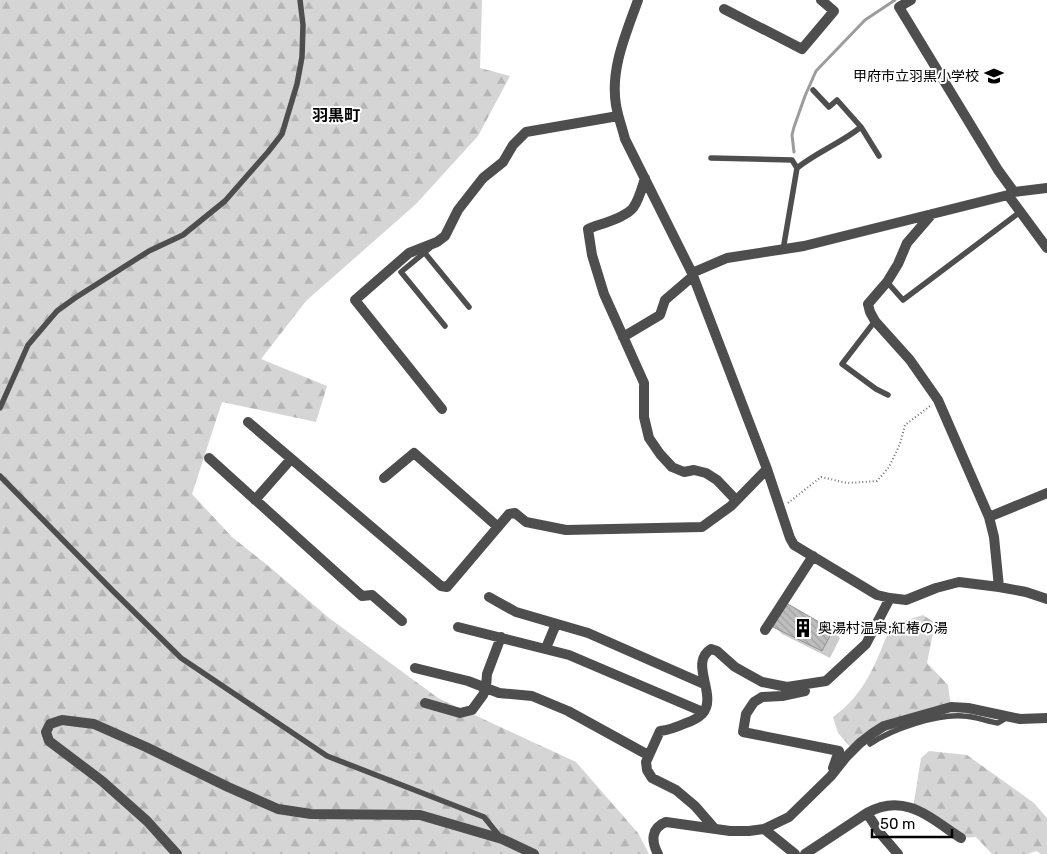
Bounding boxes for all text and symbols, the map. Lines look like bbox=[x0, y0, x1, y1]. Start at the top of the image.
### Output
school or university icon: 甲府市立羽黒小学校 bbox=[983, 65, 1005, 87]
place label: 甲府市立羽黒小学校 bbox=[853, 68, 979, 85]
district label: 羽黒町 bbox=[312, 106, 360, 125]
building icon: 奥湯村温泉;紅椿の湯 bbox=[792, 617, 814, 639]
place label: 奥湯村温泉;紅椿の湯 bbox=[818, 620, 948, 637]
scale bar bbox=[872, 806, 952, 838]
text: 50 m bbox=[880, 815, 915, 833]

